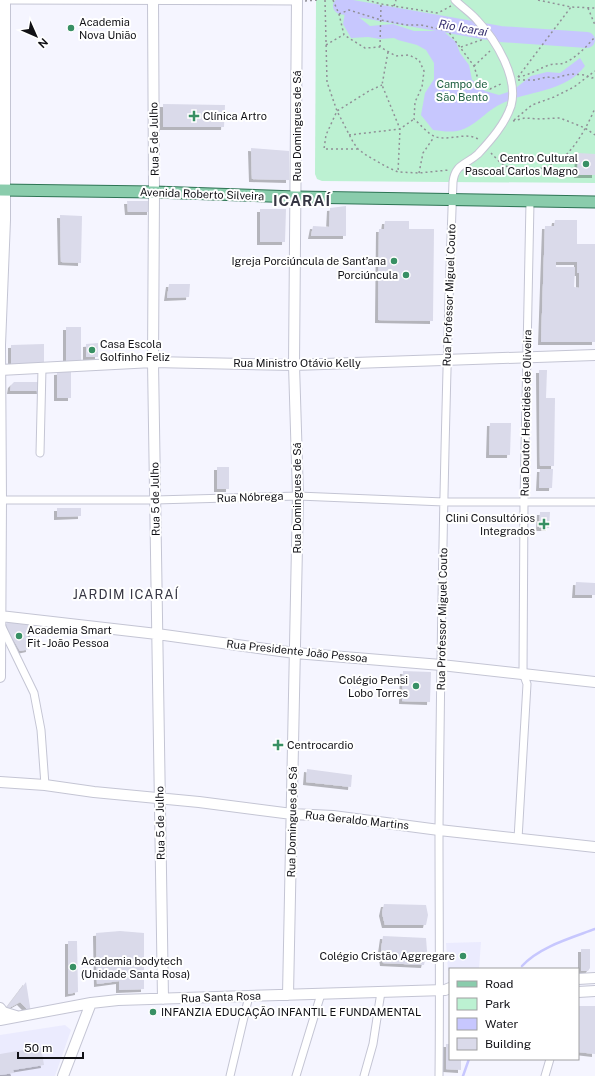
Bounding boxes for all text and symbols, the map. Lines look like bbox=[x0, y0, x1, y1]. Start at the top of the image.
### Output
north arrow bbox=[16, 16, 56, 56]
place label: Academia Nova União bbox=[79, 16, 137, 41]
water label: Rio Icaraí bbox=[437, 17, 490, 39]
marker: Academia Nova União bbox=[66, 23, 76, 33]
text: N bbox=[36, 36, 50, 50]
street label: Rua Domingues de Sá bbox=[291, 70, 303, 182]
park label: Campo de São Bento bbox=[436, 78, 488, 103]
street label: Rua 5 de Julho bbox=[147, 102, 161, 176]
marker: Clínica Artro bbox=[188, 110, 200, 122]
place label: Clínica Artro bbox=[203, 110, 267, 122]
place label: Centro Cultural Pascoal Carlos Magno bbox=[465, 152, 578, 177]
marker: Centro Cultural Pascoal Carlos Magno bbox=[581, 159, 591, 169]
street label: Avenida Roberto Silveira bbox=[140, 186, 264, 202]
district label: ICARAÍ bbox=[273, 192, 331, 209]
street label: Rua Professor Miguel Couto bbox=[441, 223, 457, 367]
place label: Igreja Porciúncula de Sant’ana bbox=[232, 255, 386, 267]
marker: Igreja Porciúncula de Sant’ana bbox=[389, 256, 399, 266]
place label: Porciúncula bbox=[337, 269, 398, 281]
marker: Porciúncula bbox=[401, 270, 411, 280]
street label: Rua Doutor Herotides de Oliveira bbox=[519, 330, 533, 496]
place label: Casa Escola Golfinho Feliz bbox=[100, 338, 170, 363]
marker: Casa Escola Golfinho Feliz bbox=[87, 345, 97, 355]
street label: Rua Ministro Otávio Kelly bbox=[233, 357, 361, 369]
street label: Rua Domingues de Sá bbox=[291, 442, 303, 554]
street label: Rua 5 de Julho bbox=[148, 462, 162, 536]
street label: Rua Nóbrega bbox=[216, 490, 284, 504]
place label: Clini Consultórios Integrados bbox=[445, 512, 535, 537]
marker: Clini Consultórios Integrados bbox=[538, 518, 550, 530]
street label: Rua Professor Miguel Couto bbox=[435, 548, 449, 690]
district label: JARDIM ICARAÍ bbox=[73, 586, 180, 602]
place label: Academia Smart Fit - João Pessoa bbox=[27, 624, 112, 649]
marker: Academia Smart Fit - João Pessoa bbox=[14, 631, 24, 641]
street label: Rua Presidente João Pessoa bbox=[226, 638, 368, 664]
place label: Colégio Pensi Lobo Torres bbox=[339, 674, 408, 699]
marker: Colégio Pensi Lobo Torres bbox=[411, 681, 421, 691]
marker: Centrocardio bbox=[272, 739, 284, 751]
place label: Centrocardio bbox=[287, 739, 353, 751]
street label: Rua Domingues de Sá bbox=[285, 766, 299, 878]
street label: Rua 5 de Julho bbox=[153, 786, 167, 860]
street label: Rua Geraldo Martins bbox=[305, 809, 410, 831]
place label: Colégio Cristão Aggregare bbox=[320, 950, 455, 962]
marker: Colégio Cristão Aggregare bbox=[458, 951, 468, 961]
place label: Academia bodytech (Unidade Santa Rosa) bbox=[81, 955, 190, 980]
marker: Academia bodytech (Unidade Santa Rosa) bbox=[68, 962, 78, 972]
legend bbox=[449, 968, 579, 1060]
text: Road bbox=[485, 977, 513, 991]
street label: Rua Santa Rosa bbox=[181, 990, 261, 1004]
text: Park bbox=[485, 997, 511, 1011]
place label: INFANZIA EDUCAÇÃO INFANTIL E FUNDAMENTAL bbox=[161, 1006, 421, 1019]
marker: INFANZIA EDUCAÇÃO INFANTIL E FUNDAMENTAL bbox=[148, 1007, 158, 1017]
text: Water bbox=[485, 1017, 519, 1031]
scale bar bbox=[18, 1034, 83, 1060]
text: Building bbox=[485, 1037, 531, 1051]
text: 50 m bbox=[24, 1041, 52, 1055]

